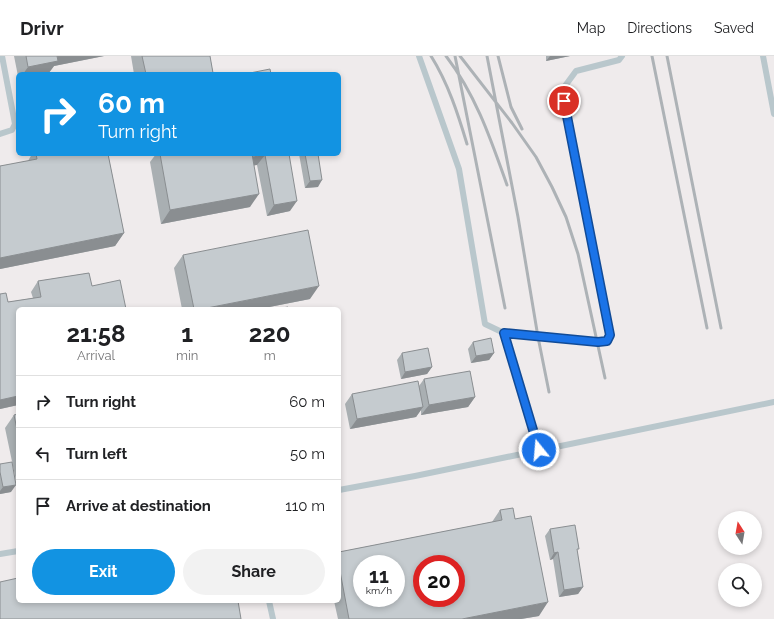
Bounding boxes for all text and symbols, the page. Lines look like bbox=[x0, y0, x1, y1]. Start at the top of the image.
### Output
text: Drivr bbox=[20, 17, 64, 39]
text: Map bbox=[577, 20, 605, 36]
text: Directions bbox=[627, 20, 692, 36]
text: Saved bbox=[714, 20, 754, 36]
pin bbox=[547, 84, 581, 118]
text: 60 m bbox=[98, 87, 165, 120]
icon: right bbox=[32, 88, 84, 140]
icon: arrive bbox=[553, 90, 575, 112]
text: Turn right bbox=[98, 121, 177, 142]
text: 21:58 bbox=[66, 319, 126, 348]
text: 1 bbox=[181, 319, 193, 348]
text: 220 bbox=[249, 319, 291, 348]
text: Arrival bbox=[77, 348, 115, 363]
text: min bbox=[176, 348, 198, 363]
text: m bbox=[264, 348, 276, 363]
icon: right bbox=[32, 391, 54, 413]
text: Turn right bbox=[66, 393, 136, 411]
text: 60 m bbox=[289, 393, 325, 411]
position arrow bbox=[518, 429, 560, 471]
icon: left bbox=[32, 443, 54, 465]
text: Turn left bbox=[66, 445, 127, 463]
text: 50 m bbox=[290, 445, 325, 463]
icon: arrive bbox=[32, 495, 54, 517]
text: Arrive at destination bbox=[66, 497, 211, 515]
text: 110 m bbox=[285, 497, 325, 515]
north arrow bbox=[718, 511, 762, 555]
map controls bbox=[718, 511, 762, 607]
button: Exit bbox=[32, 549, 175, 595]
button: Share bbox=[183, 549, 325, 595]
speed limit sign: 20 bbox=[413, 555, 465, 607]
button: search bbox=[718, 563, 762, 607]
text: 11 bbox=[369, 564, 389, 588]
text: km/h bbox=[366, 585, 392, 596]

